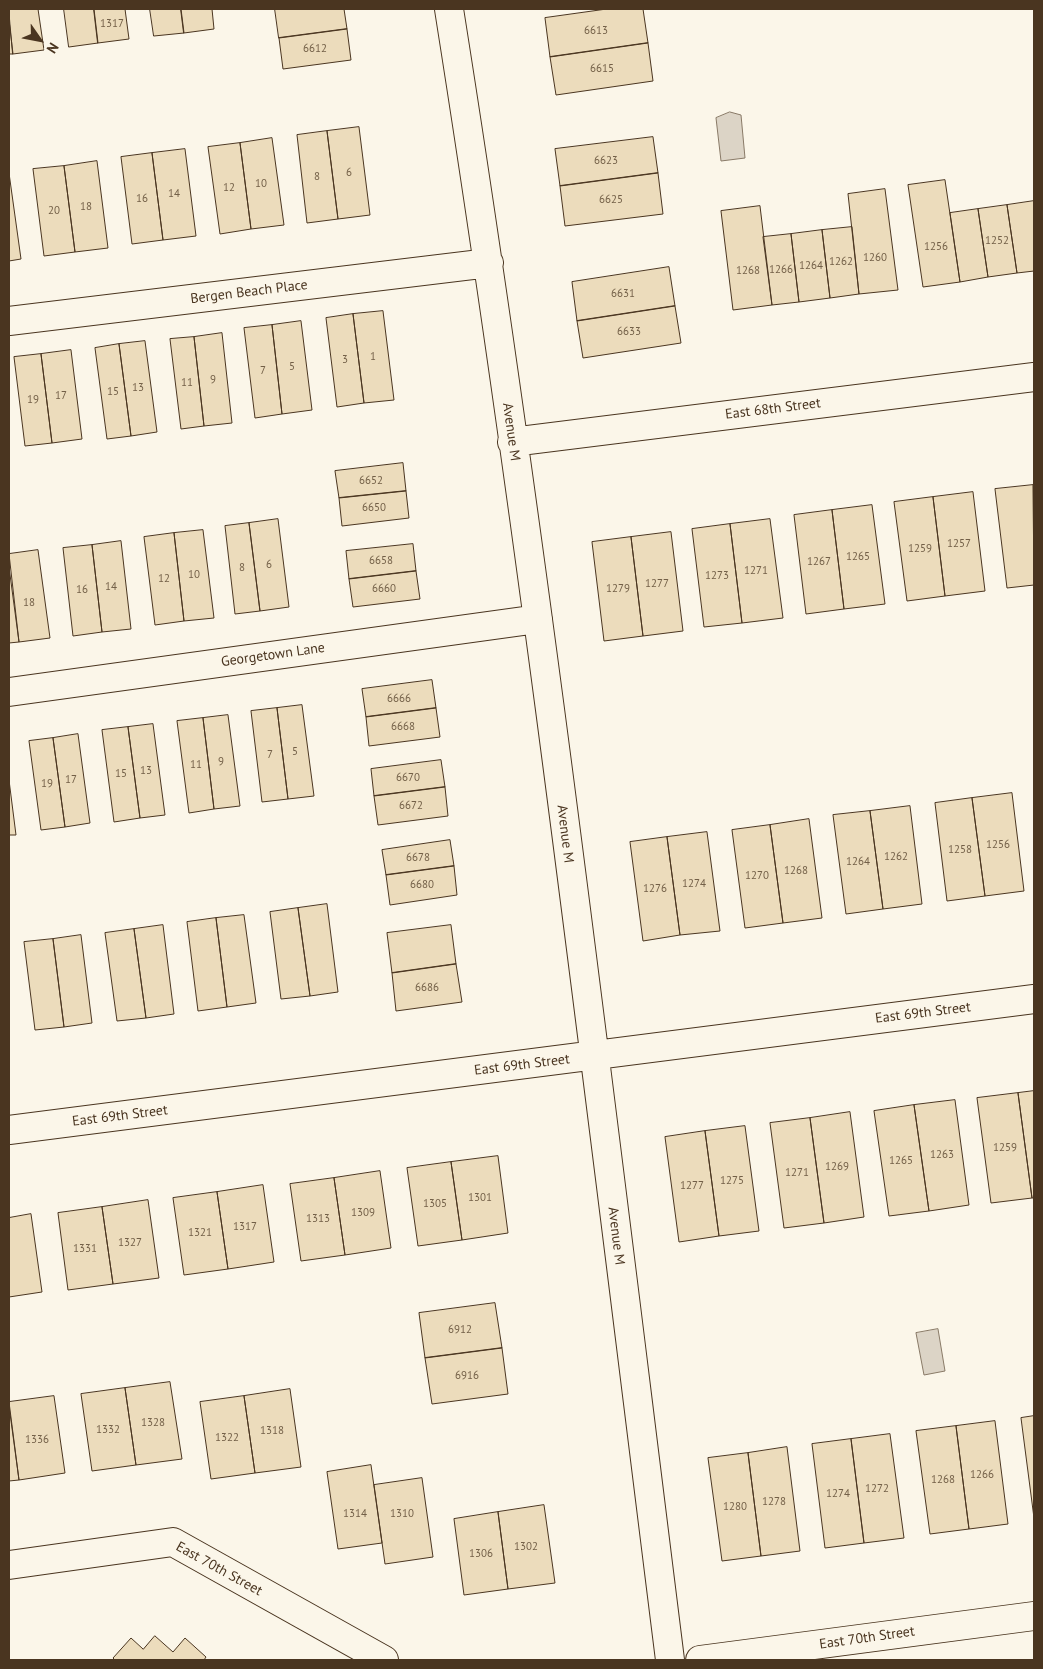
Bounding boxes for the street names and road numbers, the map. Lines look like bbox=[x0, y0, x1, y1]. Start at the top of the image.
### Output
street label: Bergen Beach Place bbox=[189, 276, 309, 308]
street label: East 68th Street bbox=[724, 395, 822, 423]
street label: Avenue M bbox=[499, 402, 523, 462]
street label: Georgetown Lane bbox=[220, 639, 326, 671]
street label: Avenue M bbox=[553, 804, 577, 864]
street label: East 69th Street bbox=[874, 999, 972, 1027]
street label: East 69th Street bbox=[473, 1051, 571, 1079]
street label: East 69th Street bbox=[71, 1102, 169, 1130]
street label: Avenue M bbox=[604, 1206, 628, 1266]
street label: East 70th Street bbox=[173, 1538, 265, 1600]
street label: East 70th Street bbox=[818, 1623, 916, 1653]

